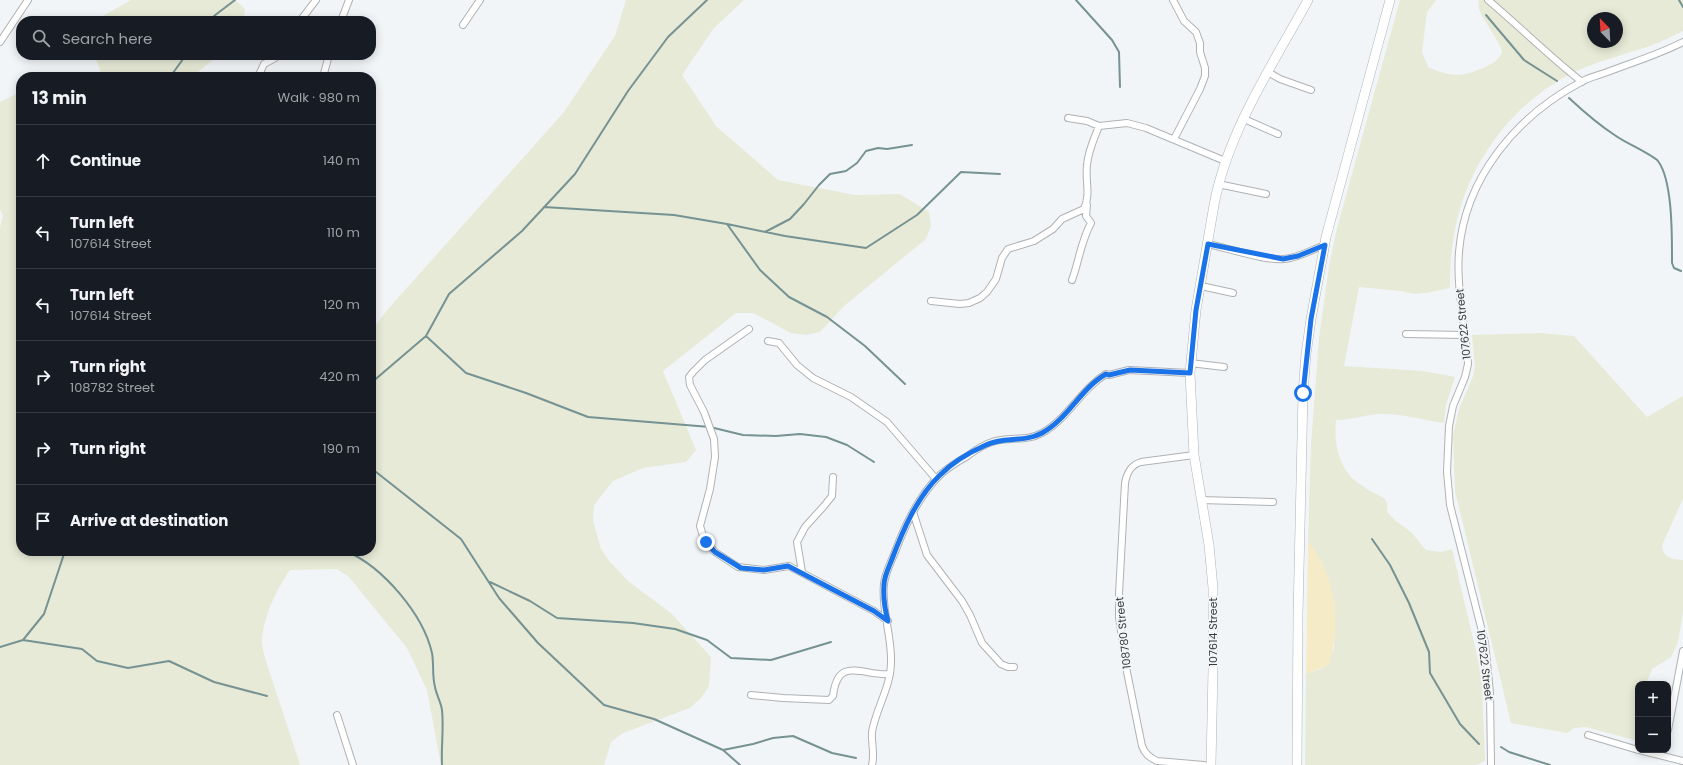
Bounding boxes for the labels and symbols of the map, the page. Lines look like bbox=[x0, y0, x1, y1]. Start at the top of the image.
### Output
north arrow bbox=[1587, 12, 1623, 48]
street label: 107622 Street bbox=[1451, 288, 1475, 360]
route start bbox=[1294, 384, 1312, 402]
route end bbox=[697, 533, 715, 551]
street label: 108780 Street bbox=[1111, 596, 1135, 670]
street label: 107614 Street bbox=[1205, 597, 1221, 667]
street label: 107622 Street bbox=[1473, 629, 1497, 701]

